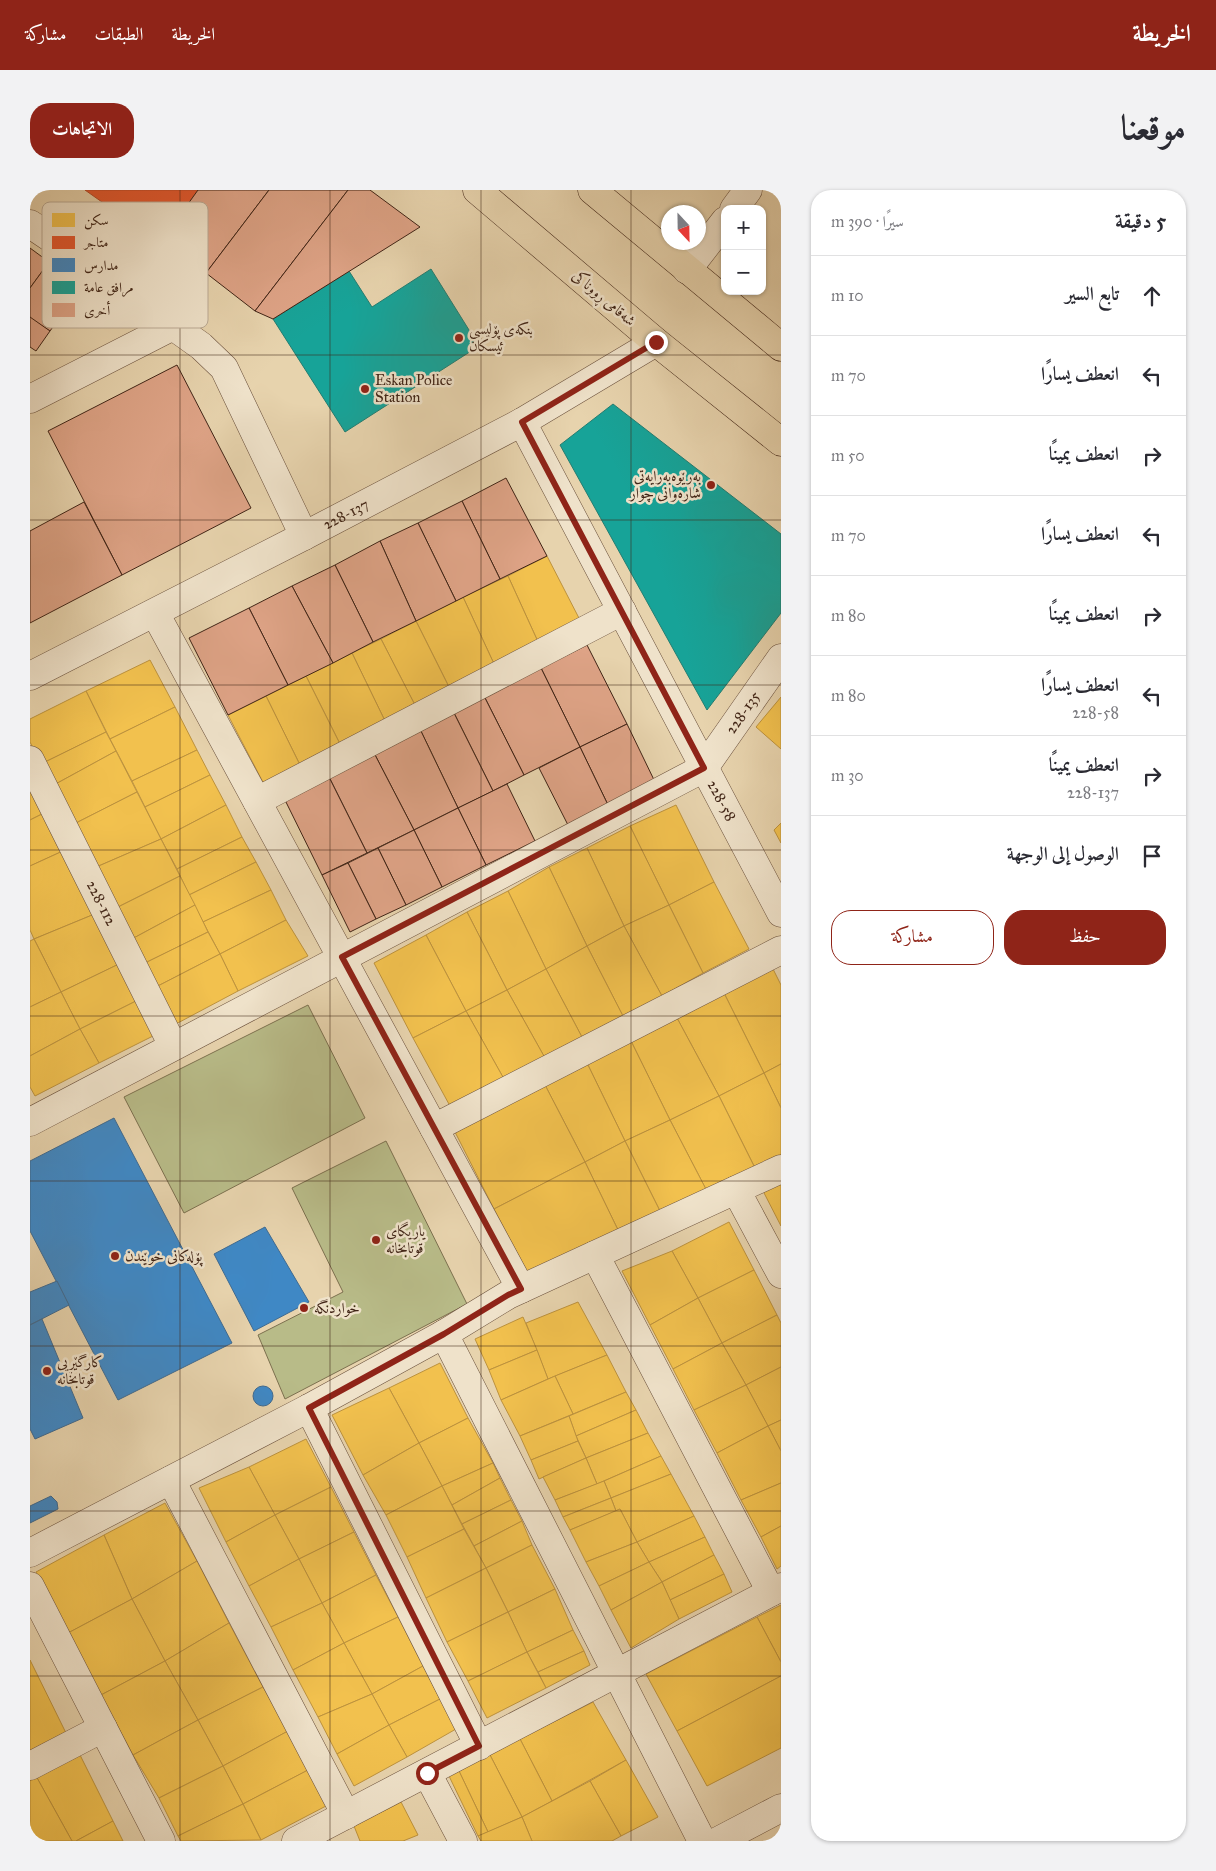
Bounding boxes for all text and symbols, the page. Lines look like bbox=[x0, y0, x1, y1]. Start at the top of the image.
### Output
text: الخريطة bbox=[1133, 18, 1191, 48]
text: مشاركة bbox=[25, 23, 66, 45]
text: الطبقات bbox=[94, 23, 143, 45]
text: الخريطة bbox=[171, 23, 215, 45]
button: الاتجاهات bbox=[30, 103, 134, 158]
text: موقعنا bbox=[1121, 106, 1186, 149]
legend bbox=[42, 202, 208, 328]
north arrow bbox=[661, 205, 706, 250]
map controls bbox=[721, 205, 766, 295]
button: + bbox=[721, 205, 766, 250]
text: 5 دقيقة bbox=[1115, 208, 1166, 234]
text: سكن bbox=[84, 212, 109, 230]
text: سيرًا · 390 m bbox=[831, 212, 904, 231]
text: متاجر bbox=[82, 234, 108, 251]
button: − bbox=[721, 250, 766, 295]
text: مدارس bbox=[84, 257, 119, 274]
street label: شەقامی ڕووناکی bbox=[567, 266, 640, 332]
text: مرافق عامة bbox=[84, 279, 134, 297]
text: تابع السير bbox=[1065, 282, 1119, 305]
icon: ahead bbox=[1138, 282, 1166, 310]
text: 10 m bbox=[831, 286, 863, 305]
text: أخرى bbox=[84, 300, 111, 319]
place label: بنکەی پۆلیسی ئیسکان bbox=[469, 320, 533, 355]
route end bbox=[645, 331, 668, 354]
marker: بنکەی پۆلیسی ئیسکان bbox=[453, 332, 465, 344]
text: انعطف يسارًا bbox=[1041, 362, 1119, 385]
icon: left bbox=[1138, 362, 1166, 390]
text: 70 m bbox=[831, 366, 866, 385]
place label: Eskan Police Station bbox=[375, 371, 452, 406]
marker: Eskan Police Station bbox=[359, 383, 371, 395]
text: انعطف يمينًا bbox=[1049, 442, 1119, 465]
icon: right bbox=[1138, 442, 1166, 470]
text: 50 m bbox=[831, 446, 865, 465]
place label: بەڕێوەبەرایەتی شارەوانی چوار bbox=[628, 467, 701, 503]
marker: بەڕێوەبەرایەتی شارەوانی چوار bbox=[705, 479, 717, 491]
street label: 228-137 bbox=[320, 495, 372, 533]
text: انعطف يسارًا bbox=[1041, 522, 1119, 545]
icon: left bbox=[1138, 522, 1166, 550]
text: 70 m bbox=[831, 526, 866, 545]
text: انعطف يمينًا bbox=[1049, 602, 1119, 625]
icon: right bbox=[1138, 602, 1166, 630]
text: 80 m bbox=[831, 606, 866, 625]
text: انعطف يسارًا bbox=[1041, 673, 1119, 696]
icon: left bbox=[1138, 682, 1166, 710]
text: 80 m bbox=[831, 686, 866, 705]
street label: 228-135 bbox=[722, 688, 764, 737]
text: 228-58 bbox=[1072, 703, 1119, 722]
text: انعطف يمينًا bbox=[1049, 753, 1119, 776]
icon: right bbox=[1138, 762, 1166, 790]
text: 30 m bbox=[831, 766, 864, 785]
street label: 228-58 bbox=[703, 777, 740, 824]
text: 228-137 bbox=[1067, 783, 1119, 802]
text: الوصول إلى الوجهة bbox=[1007, 842, 1119, 865]
icon: arrive bbox=[1138, 842, 1166, 870]
street label: 228-112 bbox=[83, 878, 121, 929]
button: مشاركة bbox=[831, 910, 994, 965]
button: حفظ bbox=[1004, 910, 1166, 965]
place label: یاریگای قوتابخانە bbox=[386, 1221, 426, 1258]
marker: یاریگای قوتابخانە bbox=[370, 1234, 382, 1246]
place label: پۆلەکانی خوێندن bbox=[125, 1247, 203, 1267]
marker: پۆلەکانی خوێندن bbox=[109, 1250, 121, 1262]
place label: خواردنگە bbox=[314, 1299, 360, 1317]
marker: خواردنگە bbox=[298, 1302, 310, 1314]
place label: کارگێڕیی قوتابخانە bbox=[57, 1353, 103, 1389]
marker: کارگێڕیی قوتابخانە bbox=[41, 1365, 53, 1377]
route start bbox=[416, 1762, 439, 1785]

